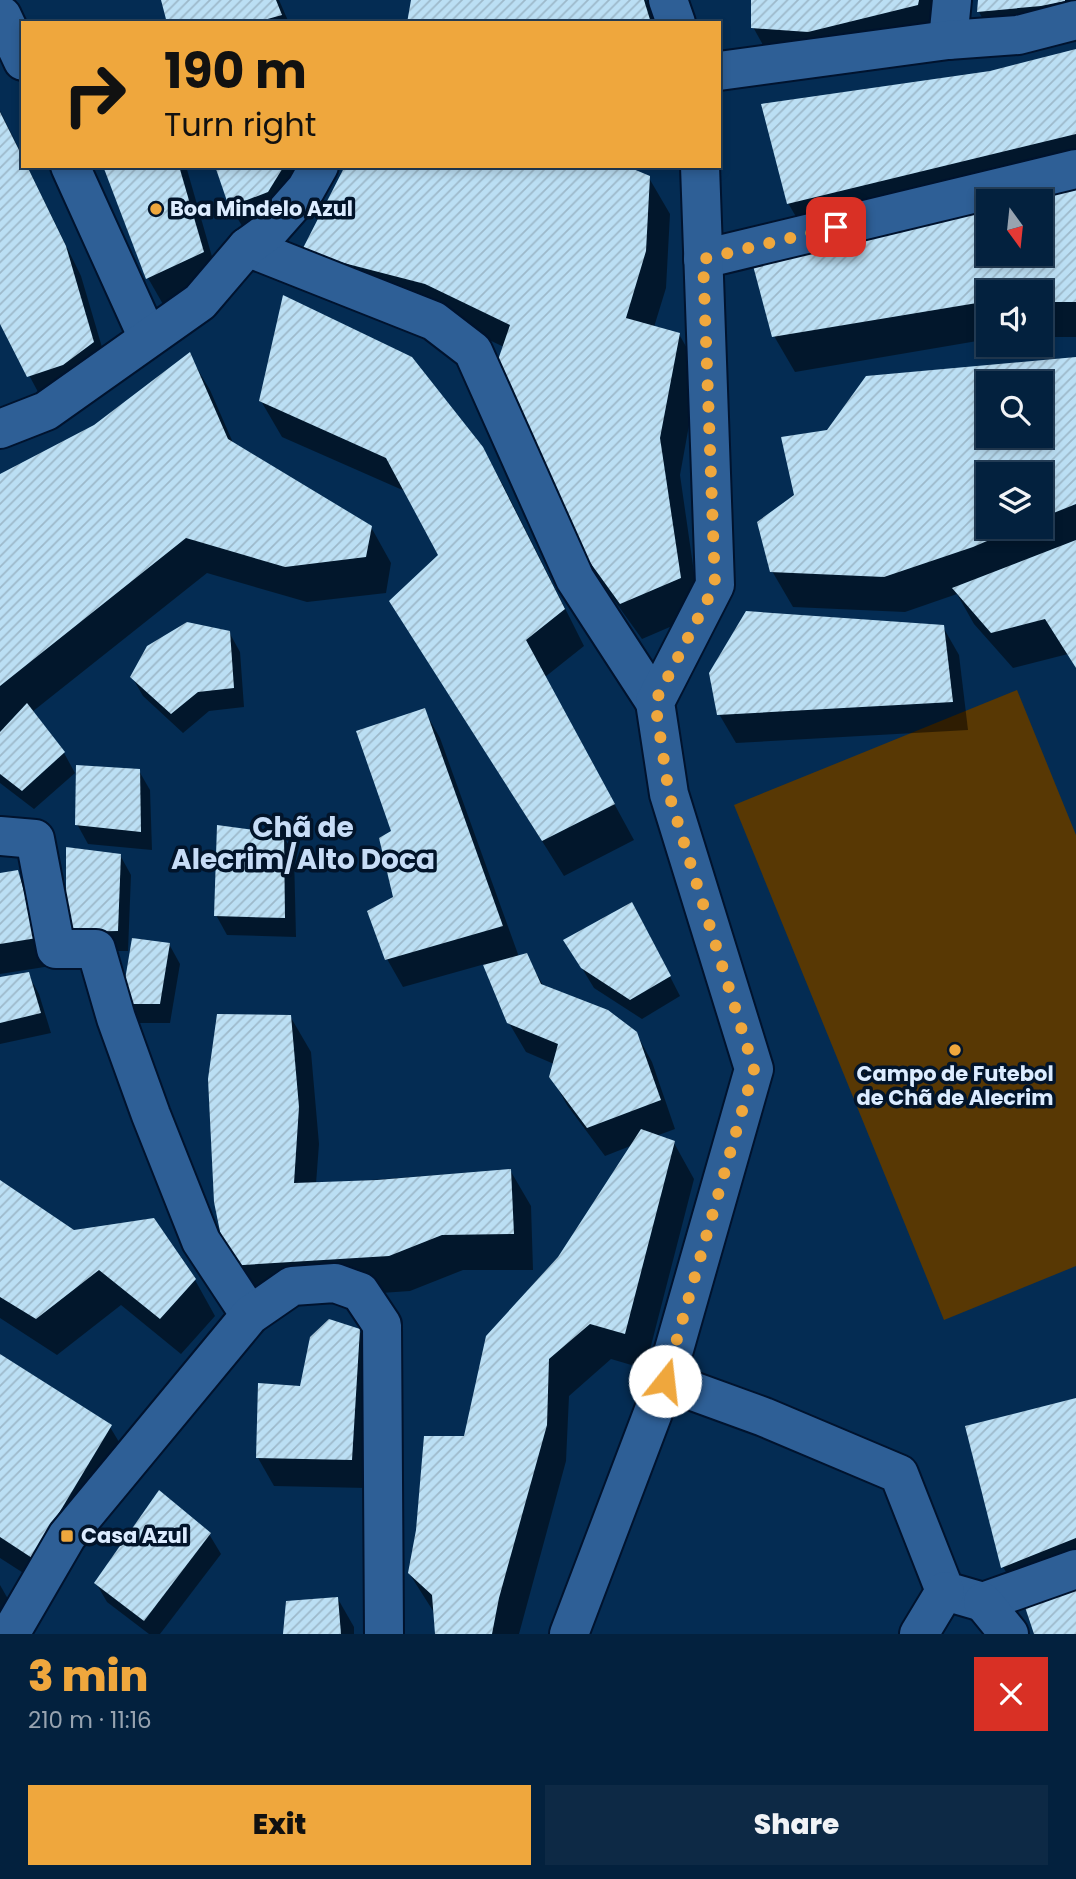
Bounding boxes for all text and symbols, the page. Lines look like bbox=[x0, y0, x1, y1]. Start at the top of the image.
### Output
text: 190 m bbox=[164, 37, 307, 105]
icon: right bbox=[49, 49, 140, 140]
text: Turn right bbox=[164, 102, 316, 147]
north arrow bbox=[976, 189, 1054, 266]
map controls bbox=[976, 189, 1053, 539]
place label: Boa Mindelo Azul bbox=[170, 194, 353, 223]
pin bbox=[806, 197, 866, 257]
marker: Boa Mindelo Azul bbox=[148, 201, 164, 217]
icon: arrive bbox=[817, 208, 855, 246]
button: sound bbox=[976, 280, 1053, 357]
button: search bbox=[976, 371, 1053, 448]
button: layers bbox=[976, 462, 1053, 539]
district label: Chã de Alecrim/Alto Doca bbox=[171, 808, 435, 879]
marker: Campo de Futebol de Chã de Alecrim bbox=[947, 1042, 963, 1058]
place label: Campo de Futebol de Chã de Alecrim bbox=[856, 1059, 1054, 1112]
position arrow bbox=[628, 1344, 702, 1418]
place label: Casa Azul bbox=[81, 1521, 188, 1550]
marker: Casa Azul bbox=[59, 1528, 75, 1544]
text: 3 min bbox=[28, 1647, 148, 1706]
button: close bbox=[974, 1657, 1048, 1731]
text: 210 m · 11:16 bbox=[28, 1704, 152, 1736]
button: Exit bbox=[28, 1785, 531, 1865]
button: Share bbox=[545, 1785, 1048, 1865]

